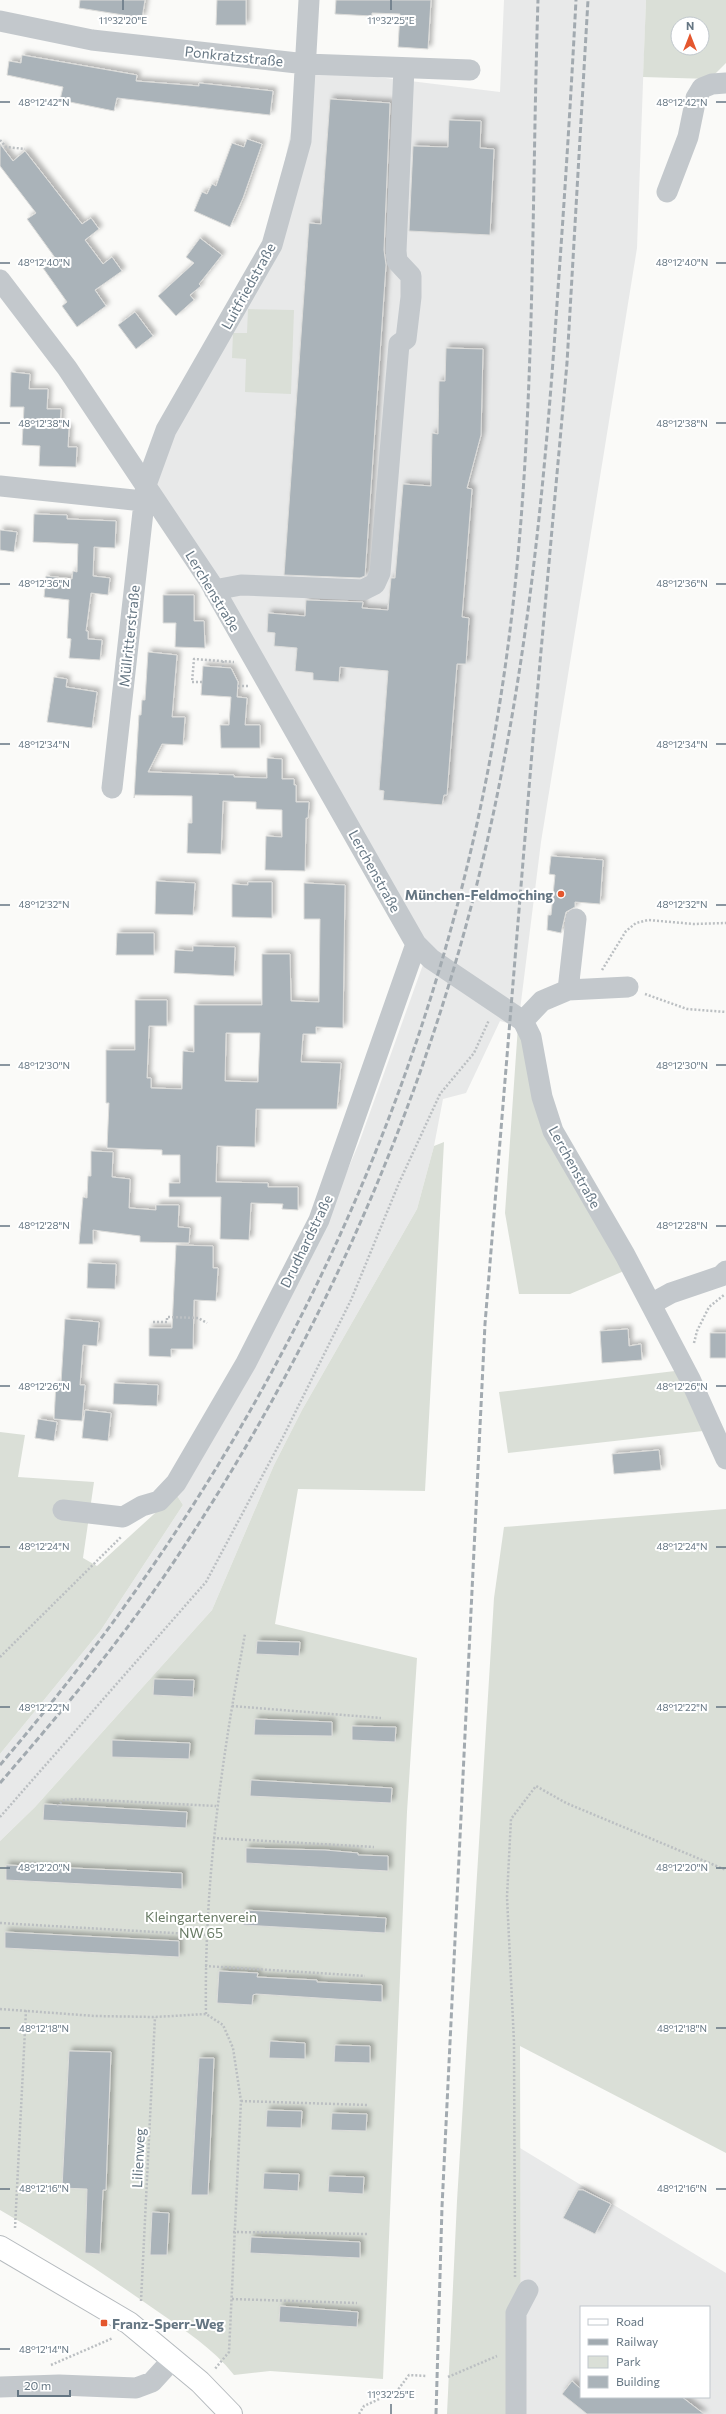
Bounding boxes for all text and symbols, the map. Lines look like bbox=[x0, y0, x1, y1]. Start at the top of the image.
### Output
text: 11°32'20"E bbox=[99, 14, 147, 26]
text: 11°32'25"E bbox=[367, 14, 415, 26]
north arrow bbox=[670, 16, 710, 56]
text: N bbox=[686, 19, 694, 32]
street label: Ponkratzstraße bbox=[184, 42, 284, 70]
text: 48°12'42"N bbox=[18, 96, 70, 108]
text: 48°12'42"N bbox=[656, 96, 708, 108]
street label: Luitfriedstraße bbox=[217, 240, 279, 332]
text: 48°12'40"N bbox=[18, 256, 70, 268]
text: 48°12'40"N bbox=[656, 256, 708, 268]
text: 48°12'38"N bbox=[18, 417, 70, 429]
text: 48°12'38"N bbox=[656, 417, 708, 429]
street label: Lerchenstraße bbox=[182, 547, 244, 635]
text: 48°12'36"N bbox=[18, 577, 70, 589]
text: 48°12'36"N bbox=[656, 577, 708, 589]
street label: Müllritterstraße bbox=[115, 584, 143, 688]
text: 48°12'34"N bbox=[18, 738, 70, 750]
text: 48°12'34"N bbox=[656, 738, 708, 750]
street label: Lerchenstraße bbox=[345, 827, 405, 915]
place label: München-Feldmoching bbox=[405, 886, 553, 903]
marker: München-Feldmoching bbox=[556, 889, 566, 899]
text: 48°12'32"N bbox=[18, 898, 70, 910]
text: 48°12'32"N bbox=[656, 898, 708, 910]
text: 48°12'30"N bbox=[18, 1059, 70, 1071]
text: 48°12'30"N bbox=[656, 1059, 708, 1071]
street label: Lerchenstraße bbox=[545, 1123, 605, 1211]
street label: Drudhardstraße bbox=[276, 1192, 336, 1290]
text: 48°12'28"N bbox=[18, 1219, 70, 1231]
text: 48°12'28"N bbox=[656, 1219, 708, 1231]
text: 48°12'26"N bbox=[18, 1380, 70, 1392]
text: 48°12'26"N bbox=[656, 1380, 708, 1392]
text: 48°12'24"N bbox=[18, 1540, 70, 1552]
text: 48°12'24"N bbox=[656, 1540, 708, 1552]
text: 48°12'22"N bbox=[19, 1701, 69, 1713]
text: 48°12'22"N bbox=[657, 1701, 707, 1713]
text: 48°12'20"N bbox=[18, 1861, 70, 1873]
text: 48°12'20"N bbox=[656, 1861, 708, 1873]
park label: Kleingartenverein NW 65 bbox=[145, 1908, 257, 1941]
text: 48°12'18"N bbox=[19, 2022, 69, 2034]
text: 48°12'18"N bbox=[657, 2022, 707, 2034]
street label: Lilienweg bbox=[128, 2127, 148, 2188]
text: 48°12'16"N bbox=[19, 2182, 69, 2194]
text: 48°12'16"N bbox=[657, 2182, 707, 2194]
legend bbox=[580, 2306, 710, 2398]
text: Road bbox=[616, 2314, 644, 2328]
place label: Franz-Sperr-Weg bbox=[112, 2315, 224, 2332]
marker: Franz-Sperr-Weg bbox=[99, 2318, 109, 2328]
text: Railway bbox=[616, 2334, 658, 2348]
text: 48°12'14"N bbox=[19, 2343, 69, 2355]
text: Park bbox=[616, 2354, 642, 2368]
scale bar bbox=[18, 2372, 70, 2398]
text: Building bbox=[616, 2374, 660, 2388]
text: 20 m bbox=[24, 2378, 51, 2392]
text: 11°32'25"E bbox=[367, 2388, 415, 2400]

